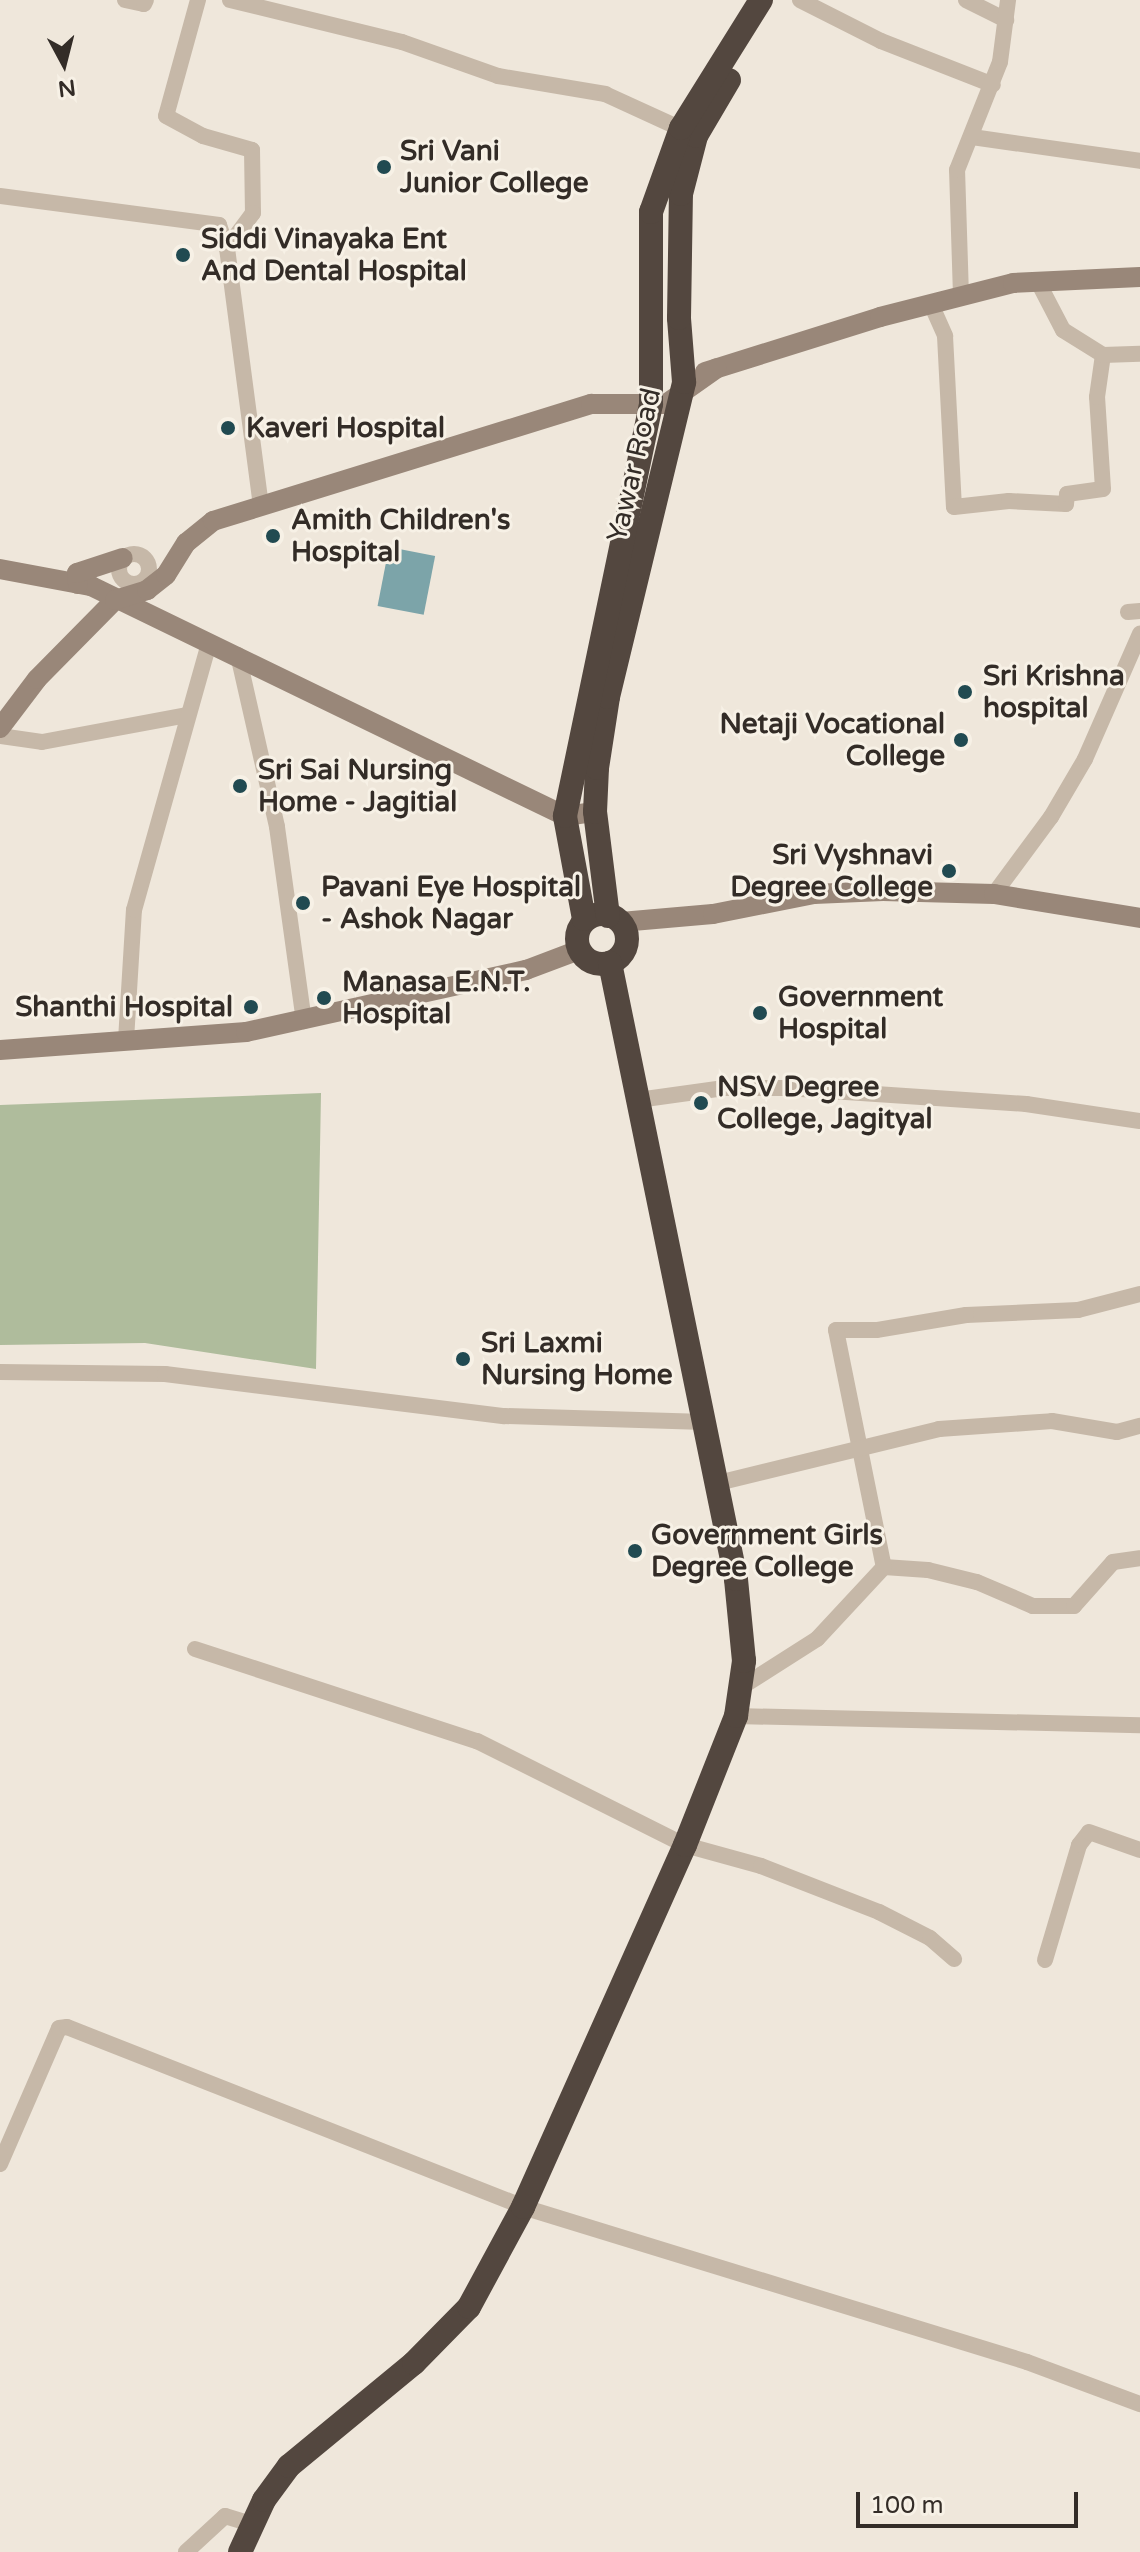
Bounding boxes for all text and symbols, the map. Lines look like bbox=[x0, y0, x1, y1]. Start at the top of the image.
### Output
north arrow bbox=[24, 24, 104, 104]
text: N bbox=[57, 74, 77, 102]
place label: Sri Vani Junior College bbox=[400, 134, 588, 200]
marker: Sri Vani Junior College bbox=[375, 158, 393, 176]
place label: Siddi Vinayaka Ent And Dental Hospital bbox=[201, 222, 467, 288]
marker: Siddi Vinayaka Ent And Dental Hospital bbox=[172, 244, 194, 266]
street label: Yawar Road bbox=[600, 385, 668, 545]
place label: Kaveri Hospital bbox=[246, 411, 445, 445]
marker: Kaveri Hospital bbox=[217, 417, 239, 439]
place label: Amith Children's Hospital bbox=[291, 503, 510, 569]
marker: Amith Children's Hospital bbox=[262, 525, 284, 547]
place label: Sri Krishna hospital bbox=[983, 659, 1125, 725]
marker: Sri Krishna hospital bbox=[954, 681, 976, 703]
place label: Netaji Vocational College bbox=[720, 707, 945, 773]
marker: Netaji Vocational College bbox=[952, 731, 970, 749]
place label: Sri Sai Nursing Home - Jagitial bbox=[258, 753, 457, 819]
marker: Sri Sai Nursing Home - Jagitial bbox=[229, 775, 251, 797]
place label: Sri Vyshnavi Degree College bbox=[730, 838, 933, 904]
marker: Sri Vyshnavi Degree College bbox=[940, 862, 958, 880]
place label: Pavani Eye Hospital - Ashok Nagar bbox=[321, 870, 581, 936]
marker: Pavani Eye Hospital - Ashok Nagar bbox=[292, 892, 314, 914]
place label: Manasa E.N.T. Hospital bbox=[342, 965, 530, 1031]
place label: Government Hospital bbox=[778, 980, 943, 1046]
marker: Manasa E.N.T. Hospital bbox=[313, 987, 335, 1009]
place label: Shanthi Hospital bbox=[15, 990, 233, 1024]
marker: Shanthi Hospital bbox=[240, 996, 262, 1018]
marker: Government Hospital bbox=[749, 1002, 771, 1024]
place label: NSV Degree College, Jagityal bbox=[717, 1070, 932, 1136]
marker: NSV Degree College, Jagityal bbox=[692, 1094, 710, 1112]
place label: Sri Laxmi Nursing Home bbox=[481, 1326, 673, 1392]
marker: Sri Laxmi Nursing Home bbox=[452, 1348, 474, 1370]
place label: Government Girls Degree College bbox=[651, 1518, 883, 1584]
marker: Government Girls Degree College bbox=[626, 1542, 644, 1560]
scale bar bbox=[860, 2476, 1082, 2526]
text: 100 m bbox=[870, 2491, 944, 2520]

